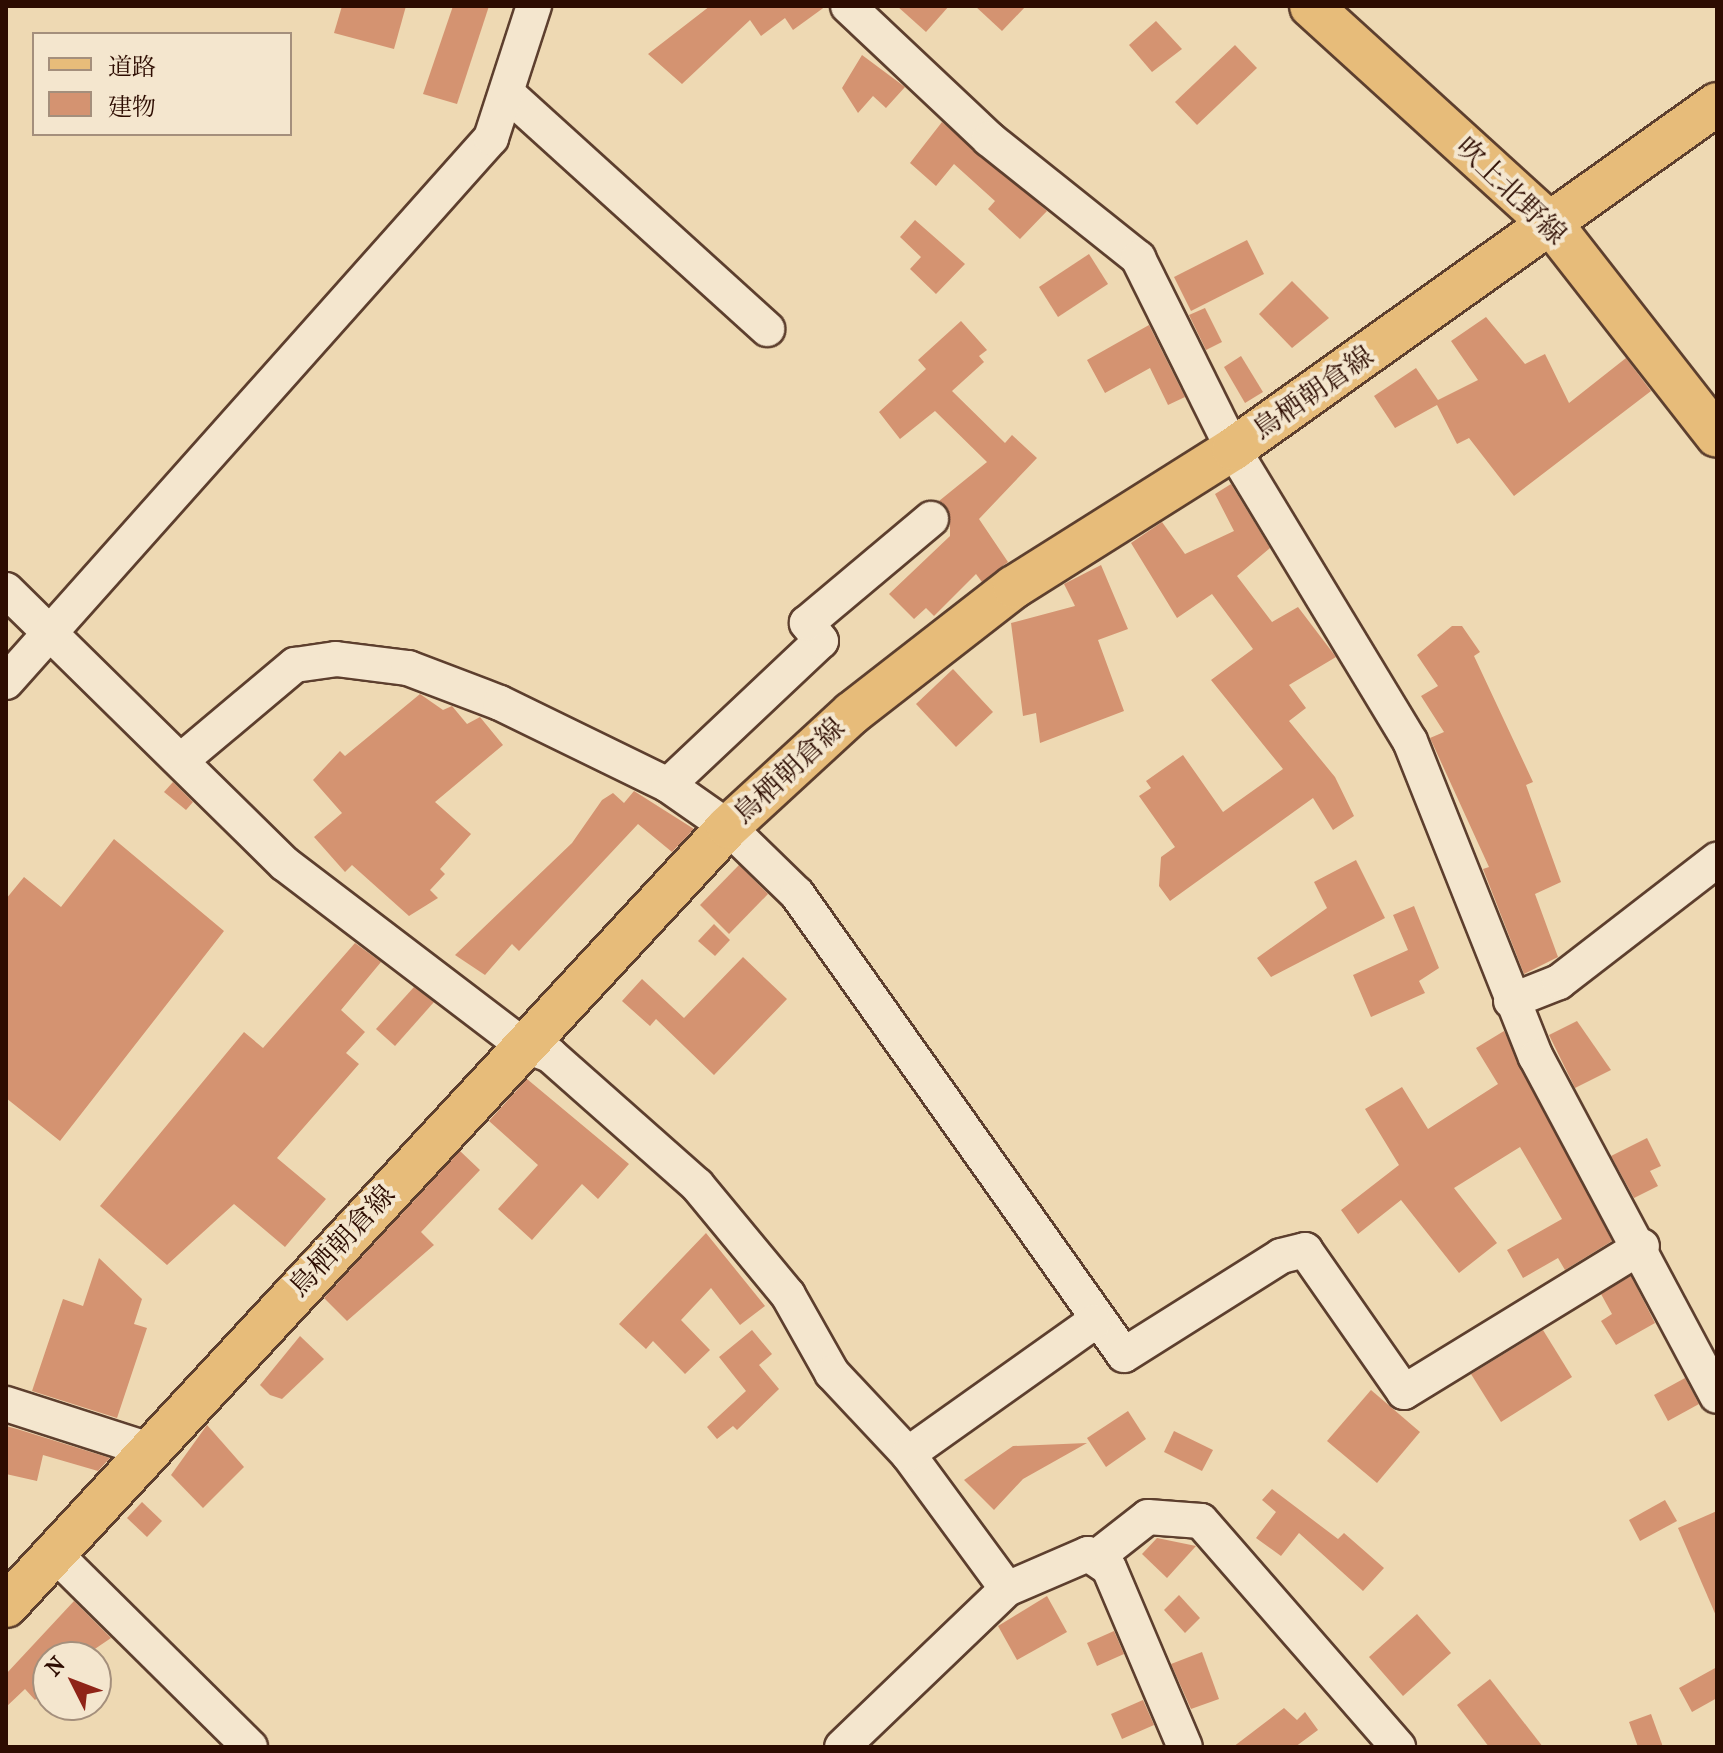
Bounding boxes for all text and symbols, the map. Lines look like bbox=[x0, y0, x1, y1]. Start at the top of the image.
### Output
legend bbox=[32, 32, 292, 136]
text: 道路 bbox=[108, 53, 156, 81]
text: 建物 bbox=[108, 93, 156, 121]
street label: 吹上北野線 bbox=[1449, 130, 1573, 252]
street label: 鳥栖朝倉線 bbox=[1246, 339, 1380, 447]
street label: 鳥栖朝倉線 bbox=[726, 711, 852, 831]
street label: 鳥栖朝倉線 bbox=[282, 1178, 402, 1304]
north arrow bbox=[32, 1641, 112, 1721]
text: N bbox=[40, 1651, 71, 1681]

